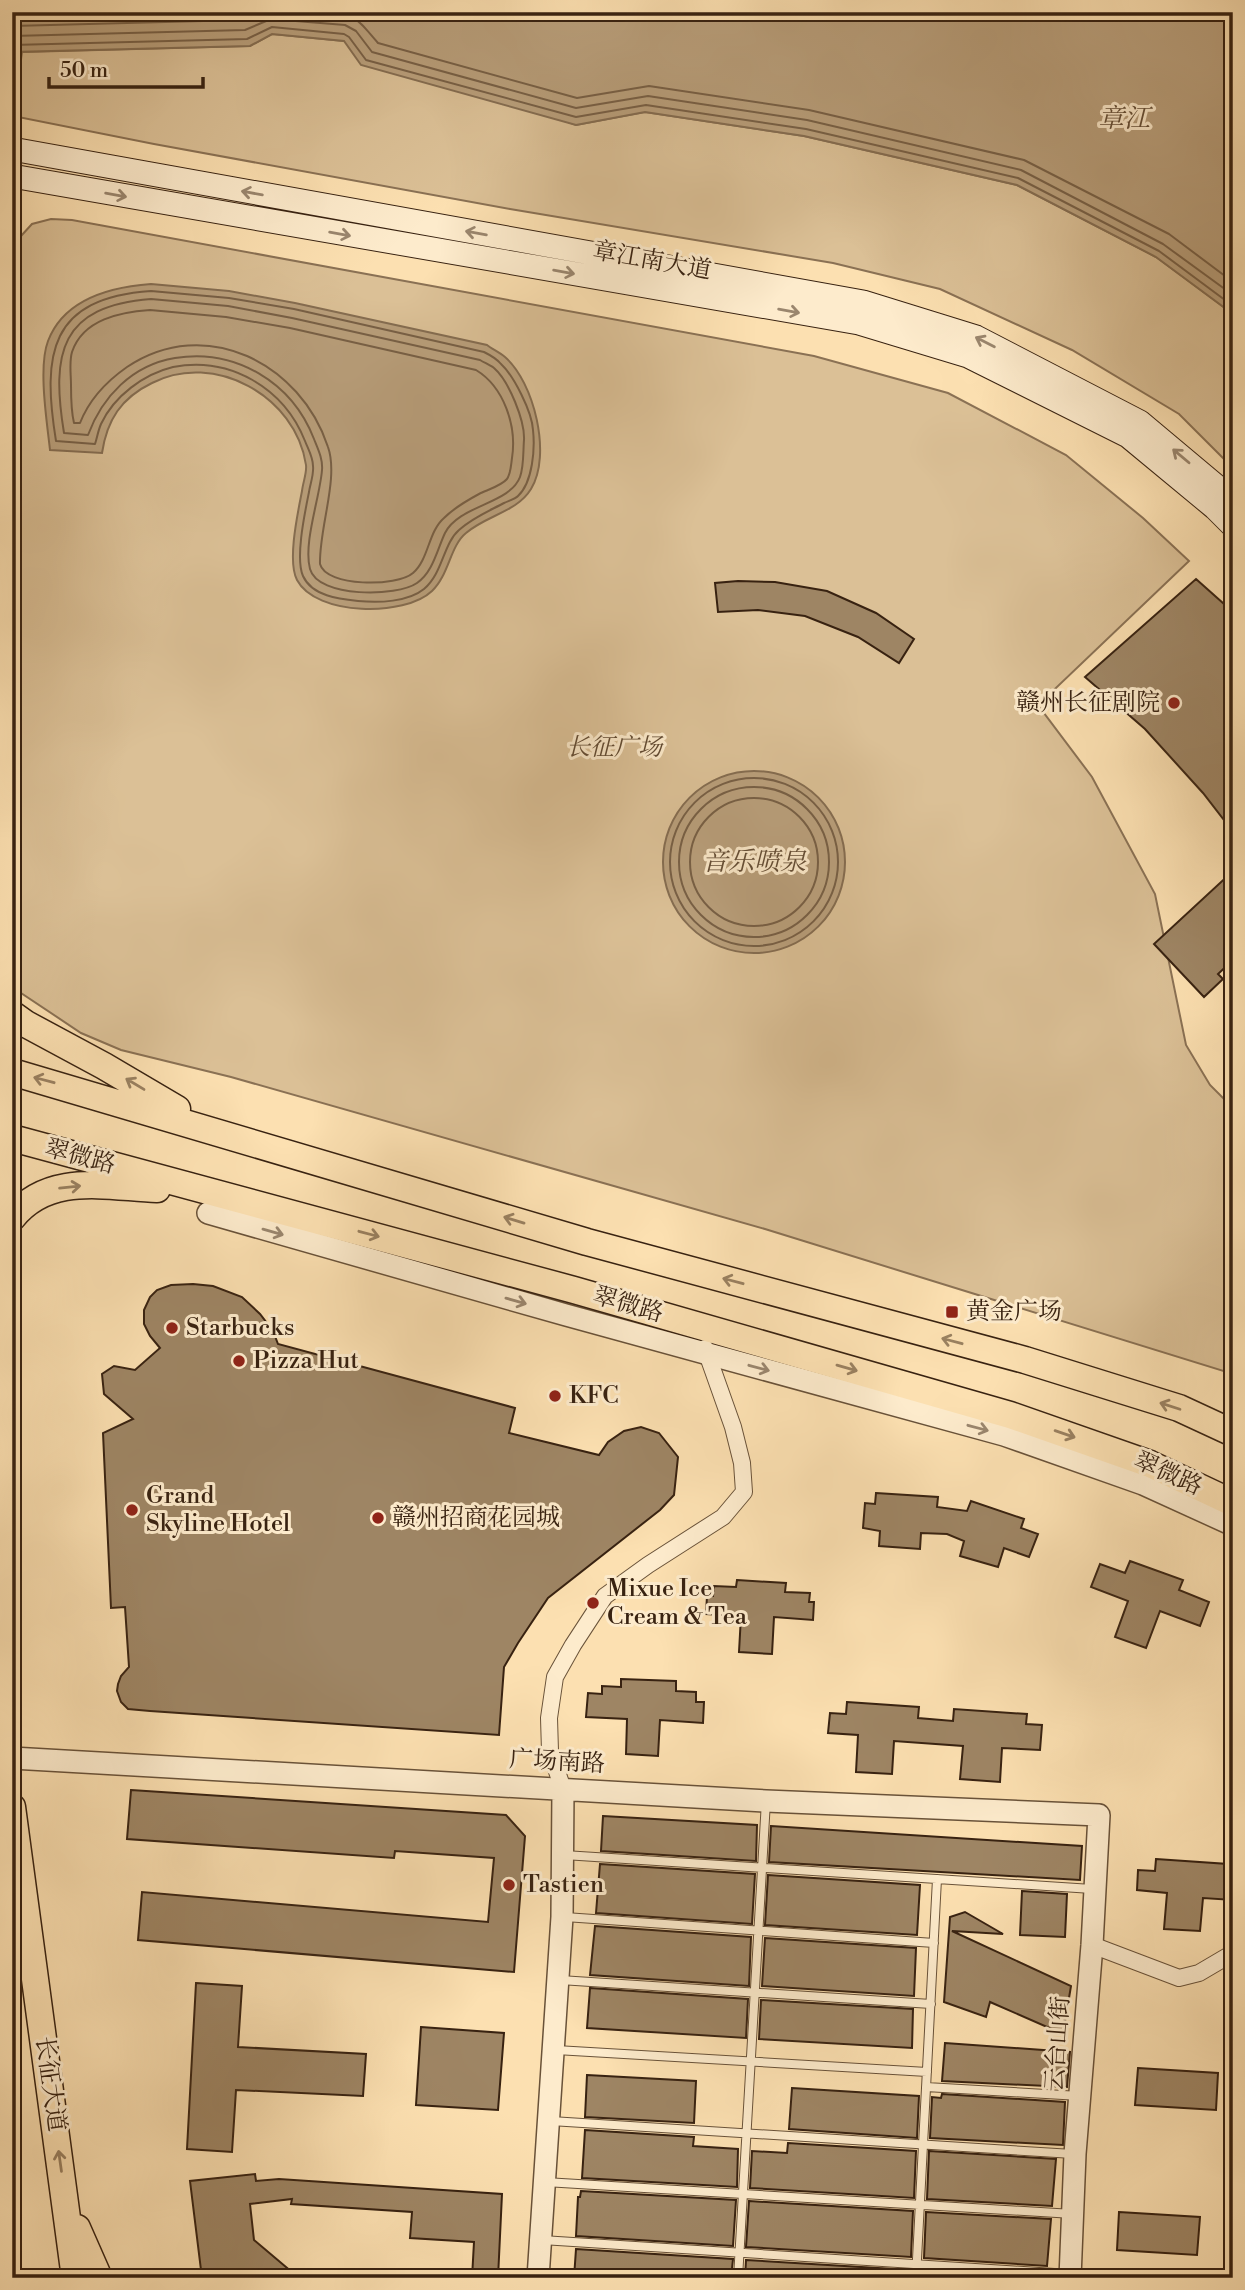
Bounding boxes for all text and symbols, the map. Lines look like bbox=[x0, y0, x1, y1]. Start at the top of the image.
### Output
scale bar bbox=[49, 46, 203, 90]
text: 50 m bbox=[60, 58, 108, 84]
water label: 章江 bbox=[1098, 103, 1154, 135]
one-way arrow bbox=[241, 186, 264, 199]
one-way arrow bbox=[104, 189, 127, 202]
one-way arrow bbox=[465, 226, 488, 239]
one-way arrow bbox=[328, 228, 351, 241]
street label: 章江南大道 bbox=[590, 236, 714, 286]
one-way arrow bbox=[552, 266, 575, 279]
one-way arrow bbox=[777, 305, 799, 318]
one-way arrow bbox=[975, 334, 996, 348]
one-way arrow bbox=[1172, 448, 1190, 464]
place label: 赣州长征剧院 bbox=[1016, 688, 1160, 718]
marker: 赣州长征剧院 bbox=[1166, 695, 1182, 711]
park label: 长征广场 bbox=[566, 733, 664, 763]
water label: 音乐喷泉 bbox=[702, 846, 807, 878]
one-way arrow bbox=[33, 1073, 55, 1086]
one-way arrow bbox=[126, 1077, 146, 1091]
street label: 翠微路 bbox=[41, 1133, 119, 1181]
one-way arrow bbox=[58, 1181, 81, 1194]
one-way arrow bbox=[503, 1212, 525, 1225]
one-way arrow bbox=[262, 1226, 284, 1239]
one-way arrow bbox=[357, 1228, 379, 1241]
one-way arrow bbox=[722, 1274, 745, 1287]
street label: 翠微路 bbox=[589, 1281, 667, 1329]
one-way arrow bbox=[505, 1295, 527, 1308]
place label: 黄金广场 bbox=[966, 1297, 1062, 1327]
marker: 黄金广场 bbox=[944, 1304, 960, 1320]
place label: Starbucks bbox=[186, 1313, 294, 1343]
marker: Starbucks bbox=[164, 1320, 180, 1336]
one-way arrow bbox=[942, 1333, 964, 1346]
place label: Pizza Hut bbox=[253, 1346, 359, 1376]
marker: Pizza Hut bbox=[231, 1353, 247, 1369]
one-way arrow bbox=[748, 1362, 770, 1375]
one-way arrow bbox=[835, 1362, 858, 1375]
place label: KFC bbox=[569, 1381, 619, 1411]
marker: KFC bbox=[547, 1388, 563, 1404]
one-way arrow bbox=[1160, 1398, 1182, 1411]
one-way arrow bbox=[966, 1422, 989, 1435]
one-way arrow bbox=[1053, 1429, 1075, 1441]
street label: 翠微路 bbox=[1129, 1446, 1207, 1502]
place label: Grand Skyline Hotel bbox=[146, 1481, 290, 1539]
marker: Grand Skyline Hotel bbox=[124, 1502, 140, 1518]
place label: 赣州招商花园城 bbox=[392, 1503, 560, 1533]
marker: 赣州招商花园城 bbox=[370, 1510, 386, 1526]
place label: Mixue Ice Cream & Tea bbox=[607, 1574, 748, 1632]
marker: Mixue Ice Cream & Tea bbox=[585, 1595, 601, 1611]
street label: 广场南路 bbox=[508, 1745, 606, 1779]
place label: Tastien bbox=[523, 1870, 604, 1900]
marker: Tastien bbox=[501, 1877, 517, 1893]
street label: 云台山街 bbox=[1040, 1995, 1076, 2093]
street label: 长征大道 bbox=[28, 2034, 72, 2134]
one-way arrow bbox=[54, 2151, 67, 2173]

